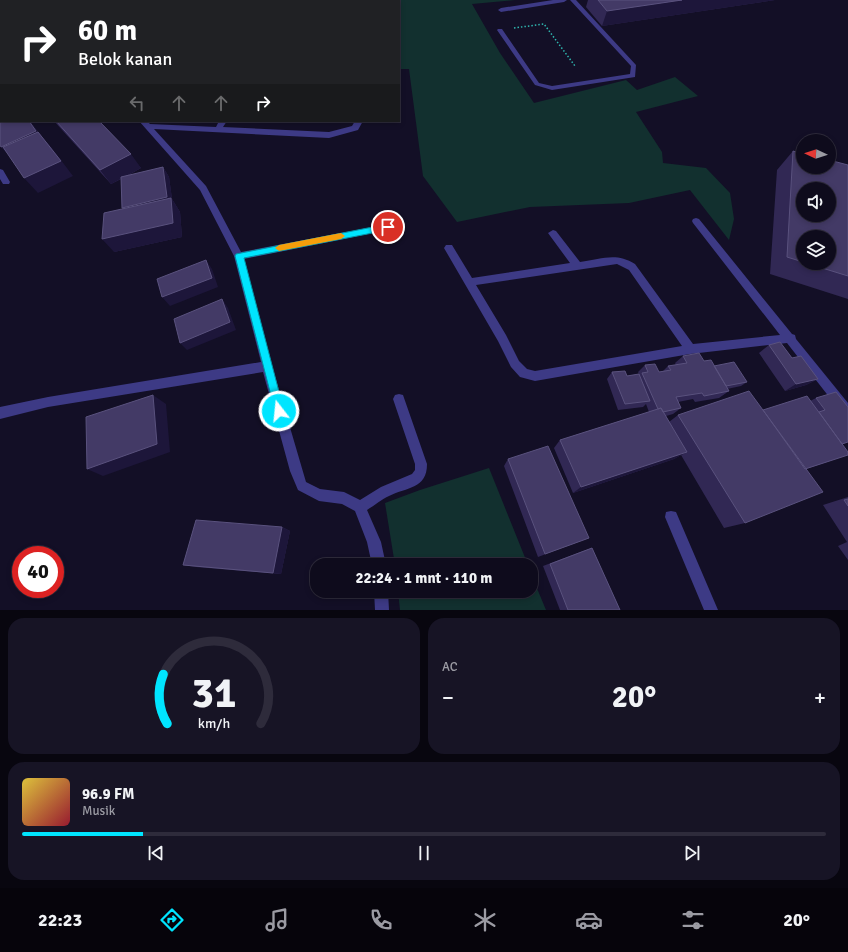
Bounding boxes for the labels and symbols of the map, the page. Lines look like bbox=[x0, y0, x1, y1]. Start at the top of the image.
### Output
north arrow bbox=[796, 134, 836, 174]
pin bbox=[371, 210, 405, 244]
position arrow bbox=[258, 390, 300, 432]
speed limit sign: 40 bbox=[12, 546, 64, 598]

